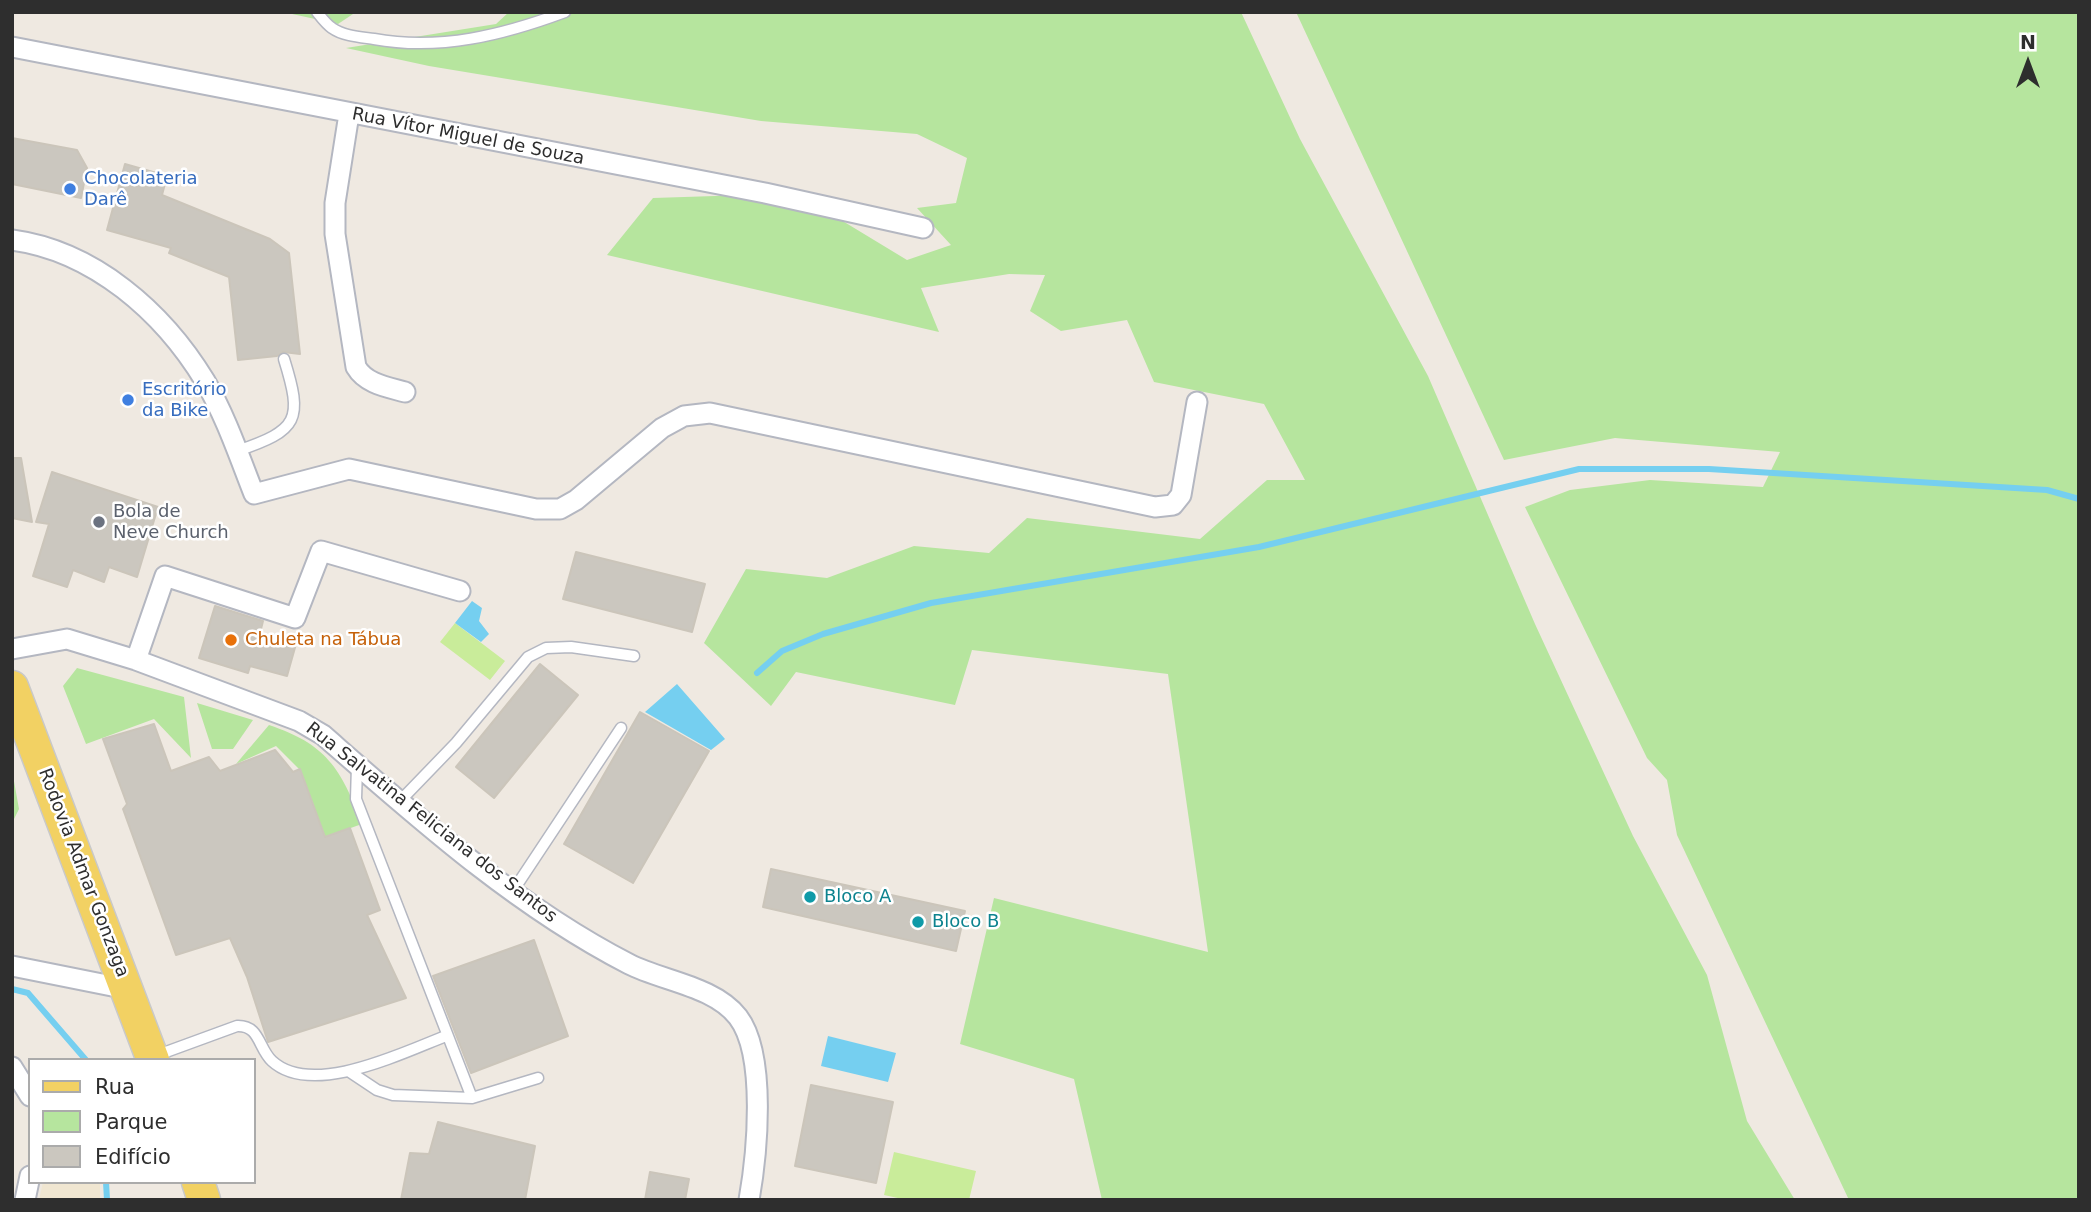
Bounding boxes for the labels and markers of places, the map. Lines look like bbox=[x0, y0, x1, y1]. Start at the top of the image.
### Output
place label: Chocolateria Darê bbox=[84, 168, 197, 210]
marker: Chocolateria Darê bbox=[62, 181, 78, 197]
place label: Escritório da Bike bbox=[142, 379, 227, 422]
marker: Escritório da Bike bbox=[120, 392, 136, 408]
place label: Bola de Neve Church bbox=[113, 501, 229, 544]
marker: Bola de Neve Church bbox=[91, 514, 107, 530]
place label: Chuleta na Tábua bbox=[245, 629, 401, 651]
marker: Chuleta na Tábua bbox=[223, 632, 239, 648]
place label: Bloco A bbox=[824, 886, 891, 908]
marker: Bloco A bbox=[802, 889, 818, 905]
place label: Bloco B bbox=[932, 911, 999, 933]
marker: Bloco B bbox=[910, 914, 926, 930]

